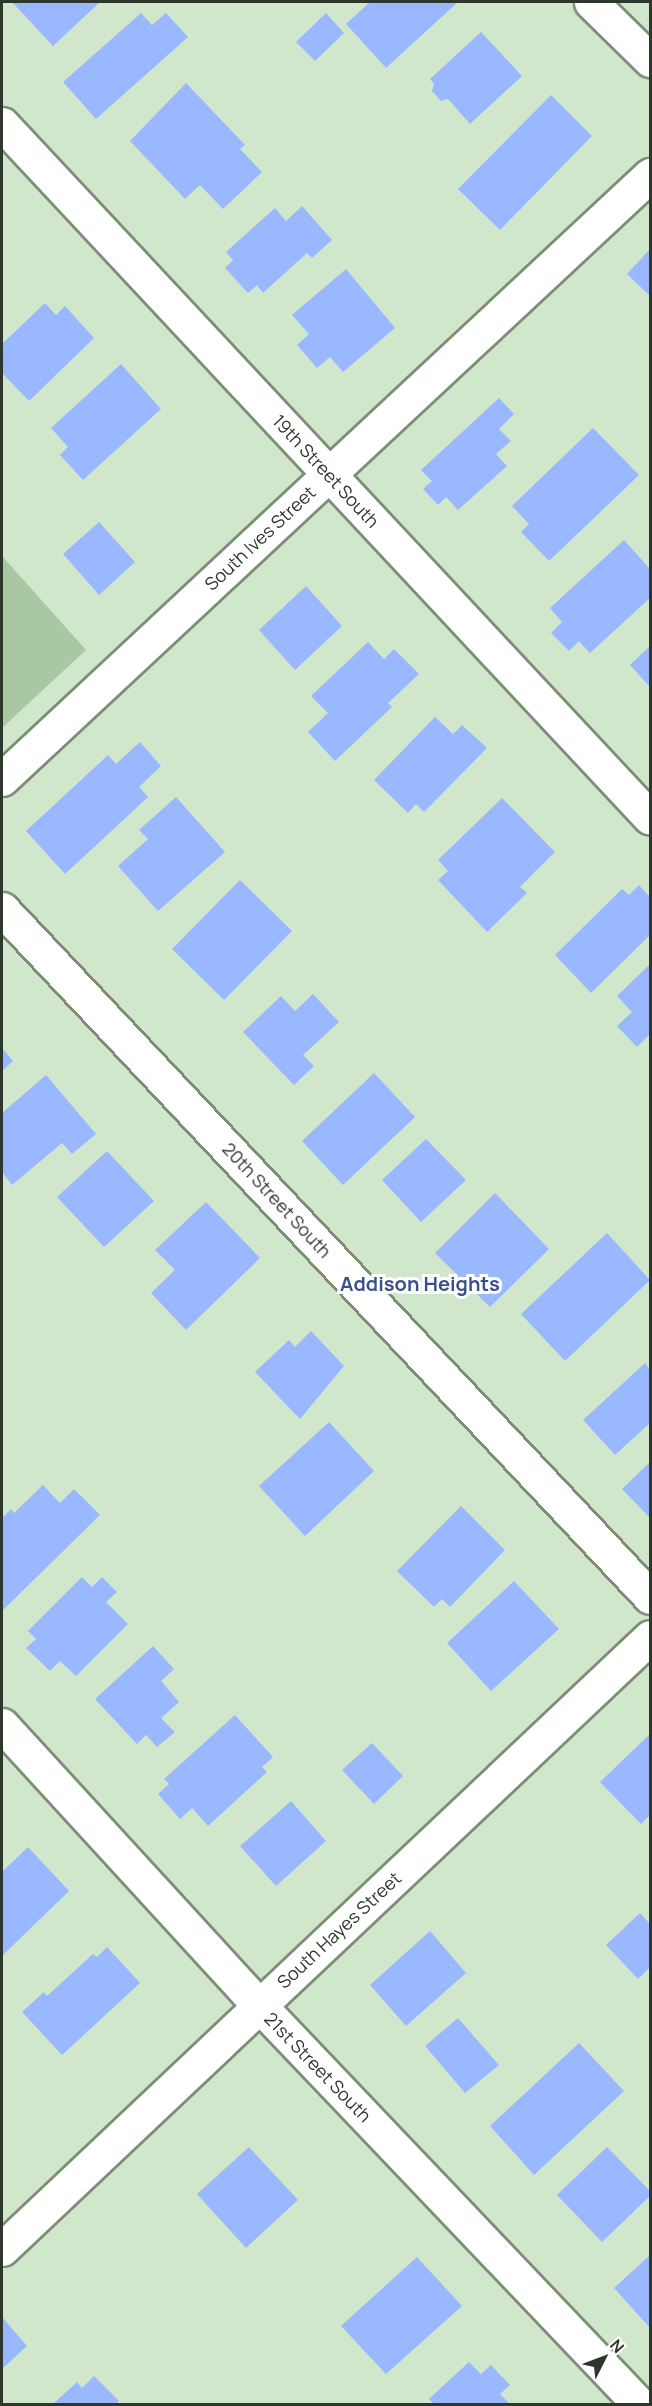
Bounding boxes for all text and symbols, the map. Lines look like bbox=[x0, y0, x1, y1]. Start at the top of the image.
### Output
street label: 19th Street South bbox=[268, 410, 384, 532]
street label: South Ives Street bbox=[200, 481, 320, 595]
street label: 20th Street South bbox=[218, 1138, 336, 1262]
district label: Addison Heights bbox=[340, 1271, 500, 1295]
street label: South Hayes Street bbox=[273, 1867, 405, 1993]
street label: 21st Street South bbox=[260, 2008, 376, 2126]
north arrow bbox=[574, 2328, 634, 2388]
text: N bbox=[605, 2334, 629, 2358]

